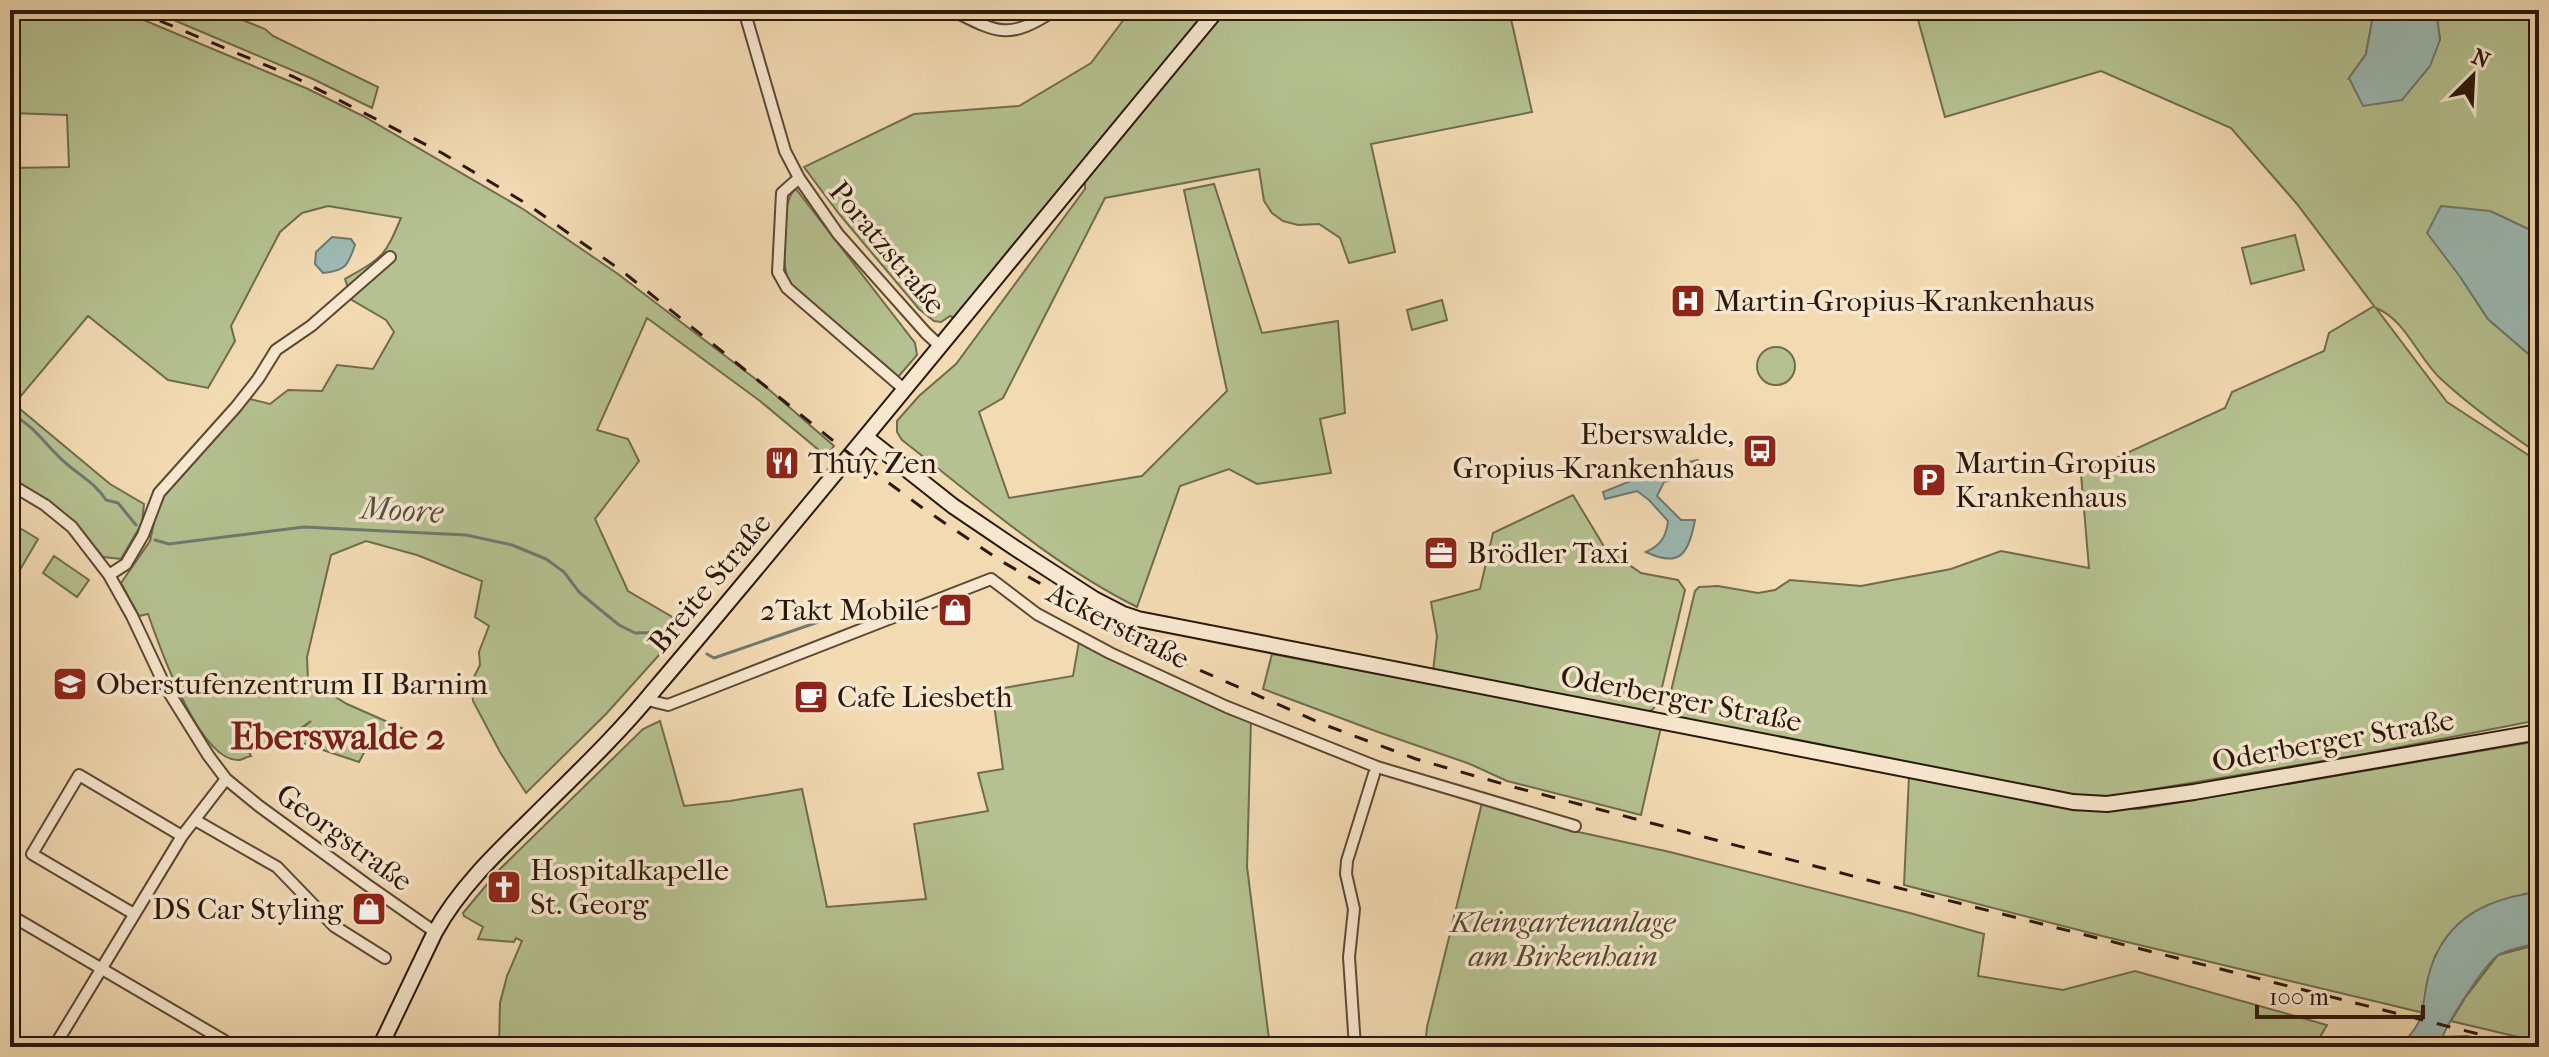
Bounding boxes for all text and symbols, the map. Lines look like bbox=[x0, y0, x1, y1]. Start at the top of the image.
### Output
north arrow bbox=[2433, 36, 2513, 116]
text: N bbox=[2468, 43, 2494, 74]
street label: Poratzstraße bbox=[821, 174, 953, 322]
hospital icon: Martin-Gropius-Krankenhaus bbox=[1669, 282, 1707, 320]
place label: Martin-Gropius-Krankenhaus bbox=[1714, 284, 2094, 319]
place label: Eberswalde, Gropius-Krankenhaus bbox=[1453, 417, 1734, 486]
bus stop icon: Eberswalde, Gropius-Krankenhaus bbox=[1741, 432, 1779, 470]
restaurant icon: Thuy Zen bbox=[763, 444, 801, 482]
place label: Thuy Zen bbox=[808, 446, 937, 481]
place label: Martin-Gropius Krankenhaus bbox=[1955, 446, 2156, 515]
parking icon: Martin-Gropius Krankenhaus bbox=[1910, 461, 1948, 499]
water label: Moore bbox=[358, 489, 445, 531]
street label: Breite Straße bbox=[641, 506, 779, 660]
office icon: Brödler Taxi bbox=[1422, 534, 1460, 572]
place label: Brödler Taxi bbox=[1467, 536, 1629, 571]
street label: Ackerstraße bbox=[1040, 575, 1195, 677]
shop icon: 2Takt Mobile bbox=[936, 591, 974, 629]
place label: 2Takt Mobile bbox=[760, 593, 929, 628]
street label: Oderberger Straße bbox=[1557, 658, 1805, 740]
school or university icon: Oberstufenzentrum II Barnim bbox=[51, 665, 89, 703]
place label: Oberstufenzentrum II Barnim bbox=[96, 667, 488, 702]
cafe icon: Cafe Liesbeth bbox=[792, 678, 830, 716]
place label: Cafe Liesbeth bbox=[837, 680, 1013, 715]
street label: Oderberger Straße bbox=[2209, 702, 2457, 780]
district label: Eberswalde 2 bbox=[231, 714, 445, 759]
street label: Georgstraße bbox=[269, 777, 419, 899]
place label: Hospitalkapelle St. Georg bbox=[530, 853, 729, 922]
church icon: Hospitalkapelle St. Georg bbox=[485, 868, 523, 906]
shop icon: DS Car Styling bbox=[350, 890, 388, 928]
place label: DS Car Styling bbox=[152, 892, 344, 927]
park label: Kleingartenanlage am Birkenhain bbox=[1449, 905, 1676, 974]
scale bar bbox=[2257, 969, 2423, 1019]
text: 100 m bbox=[2269, 983, 2329, 1011]

